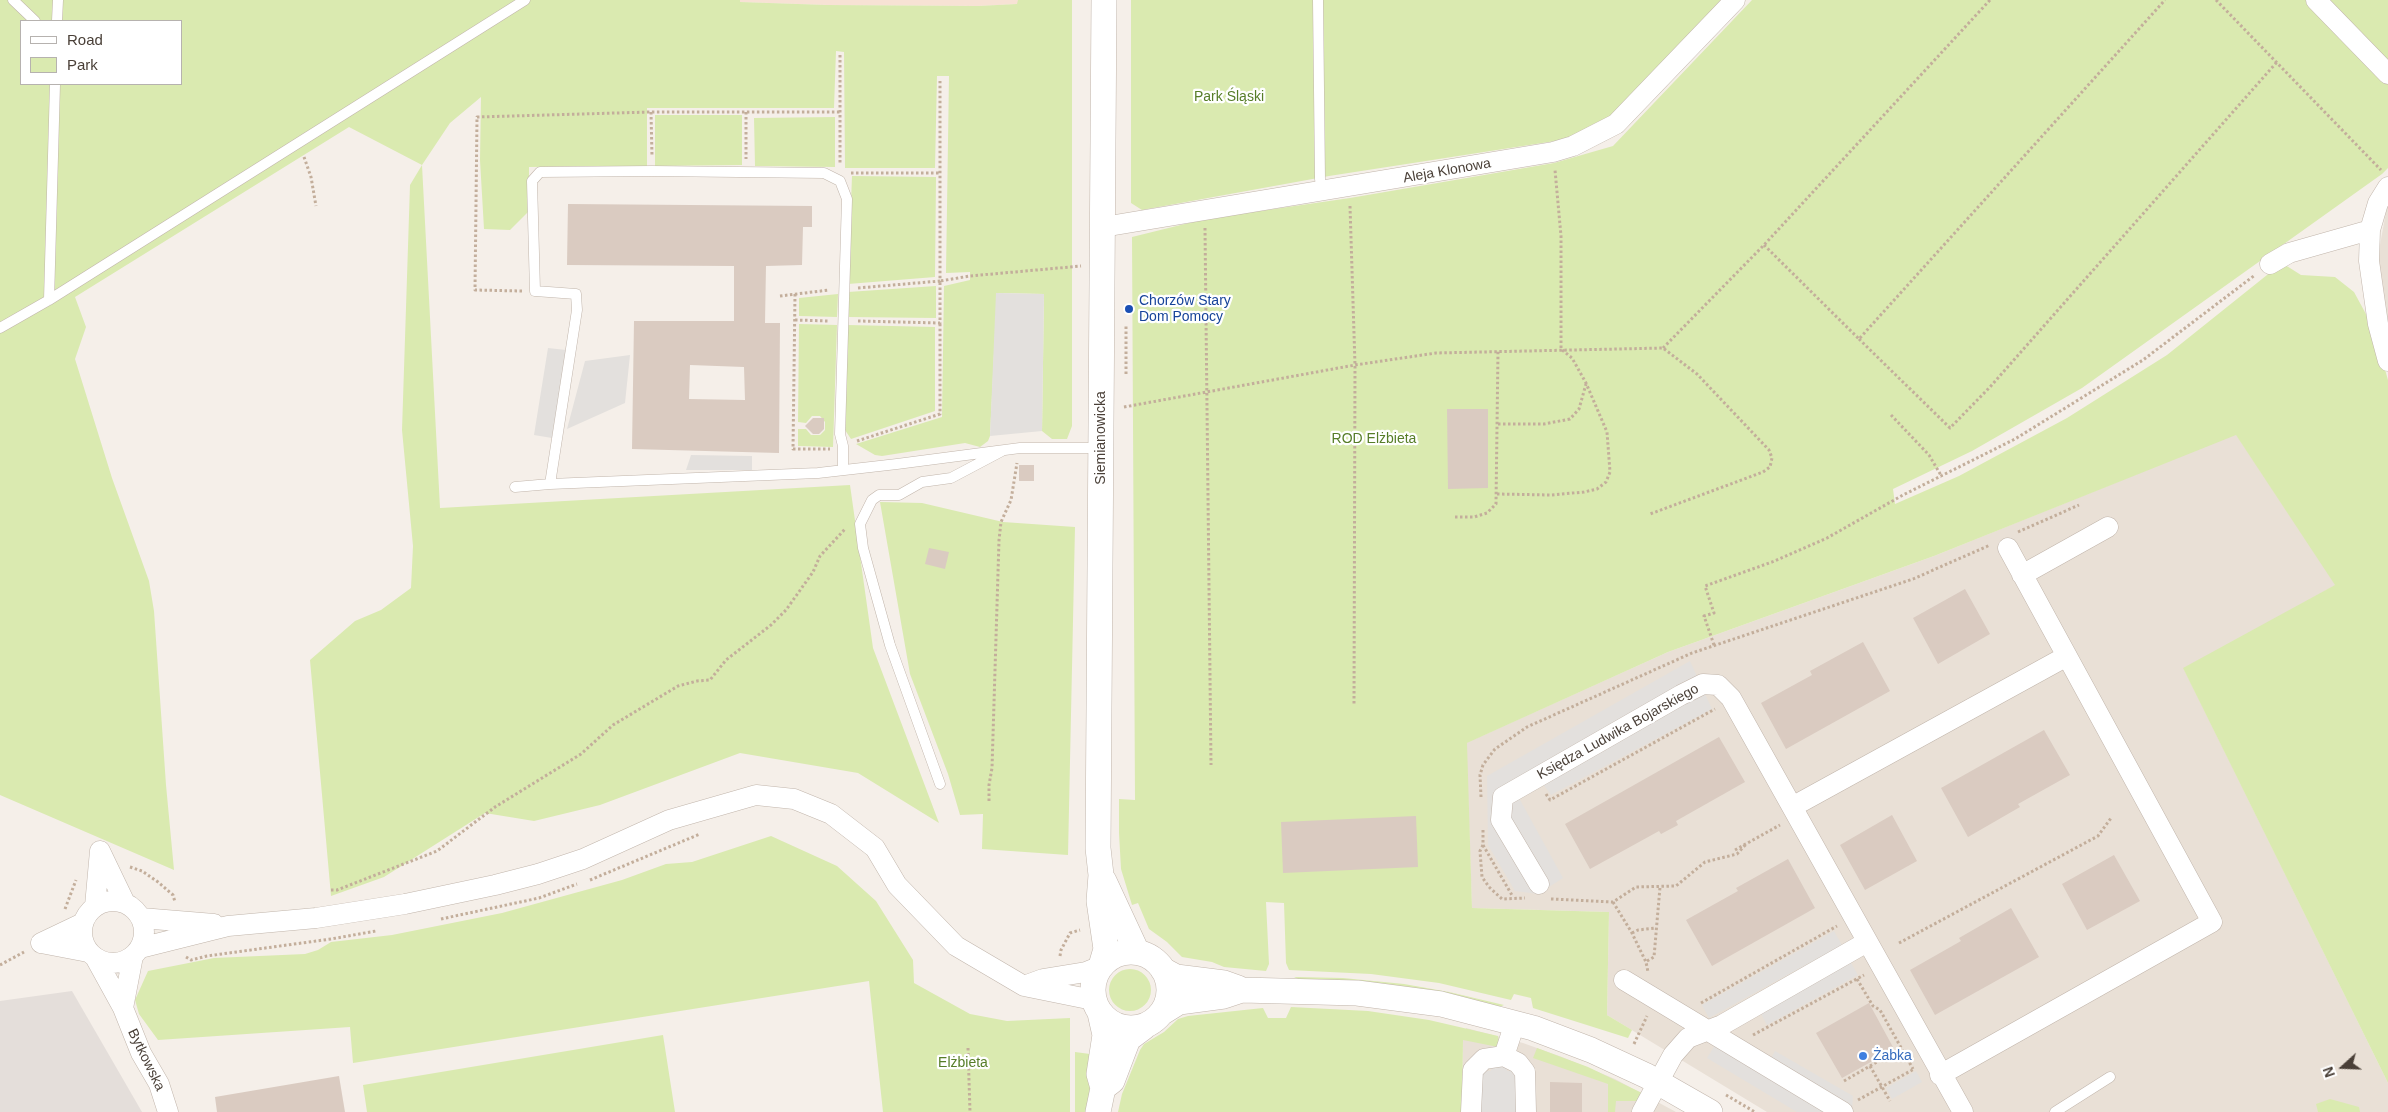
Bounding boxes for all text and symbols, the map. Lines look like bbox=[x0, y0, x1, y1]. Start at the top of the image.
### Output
legend bbox=[20, 20, 182, 85]
text: Road bbox=[67, 31, 103, 48]
text: Park bbox=[67, 56, 98, 73]
park label: Park Śląski bbox=[1194, 89, 1264, 105]
street label: Aleja Klonowa bbox=[1402, 155, 1492, 187]
place label: Chorzów Stary Dom Pomocy bbox=[1139, 293, 1231, 326]
marker: Chorzów Stary Dom Pomocy bbox=[1123, 303, 1135, 315]
street label: Siemianowicka bbox=[1093, 391, 1109, 485]
park label: ROD Elżbieta bbox=[1332, 431, 1416, 447]
street label: Księdza Ludwika Bojarskiego bbox=[1534, 681, 1702, 783]
street label: Bytkowska bbox=[124, 1026, 168, 1094]
north arrow bbox=[2318, 1042, 2368, 1092]
place label: Żabka bbox=[1873, 1048, 1912, 1064]
marker: Żabka bbox=[1857, 1050, 1869, 1062]
park label: Elżbieta bbox=[938, 1055, 988, 1071]
text: N bbox=[2320, 1065, 2338, 1080]

